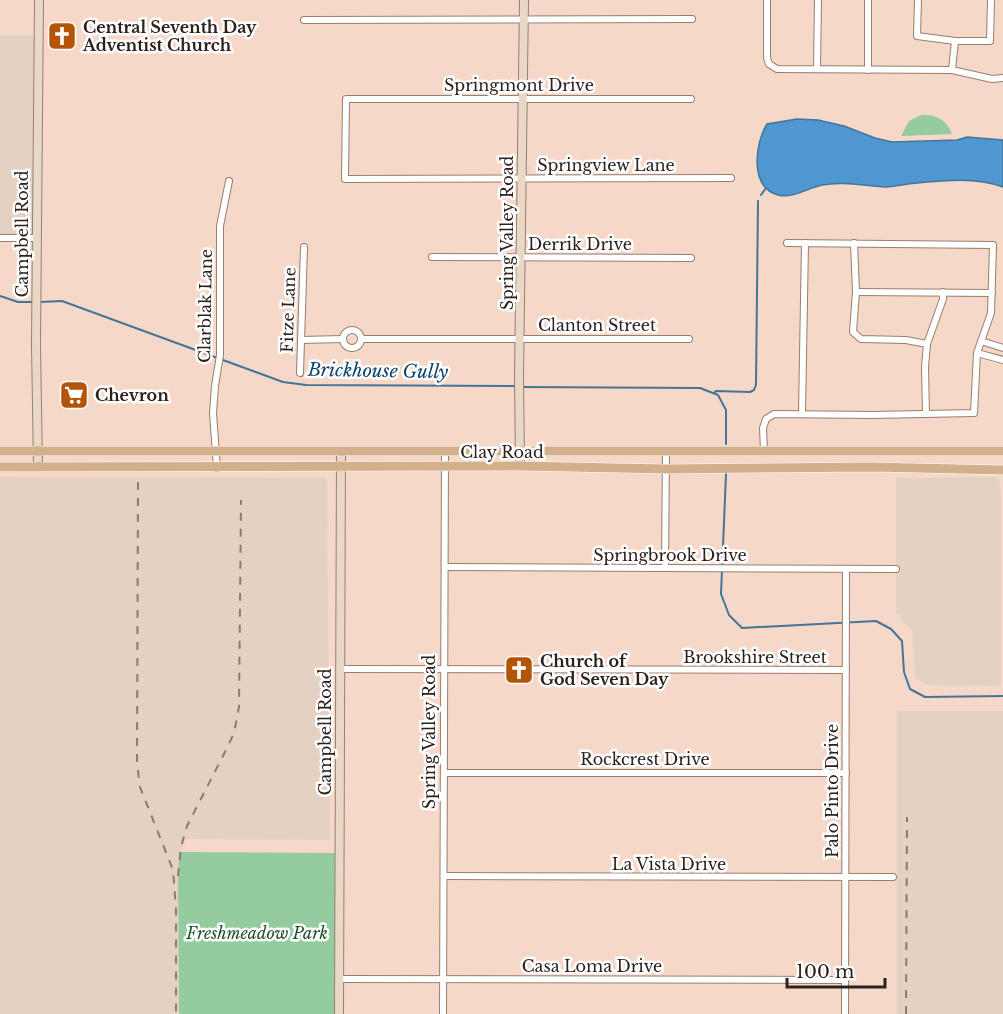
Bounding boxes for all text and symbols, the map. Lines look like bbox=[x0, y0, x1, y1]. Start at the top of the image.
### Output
place label: Central Seventh Day Adventist Church bbox=[82, 17, 257, 55]
church icon: Central Seventh Day Adventist Church bbox=[46, 20, 78, 52]
street label: Springmont Drive bbox=[444, 75, 594, 95]
street label: Spring Valley Road bbox=[497, 155, 517, 310]
street label: Springview Lane bbox=[537, 155, 675, 175]
street label: Campbell Road bbox=[12, 170, 32, 297]
street label: Derrik Drive bbox=[528, 234, 632, 254]
street label: Clarblak Lane bbox=[194, 249, 216, 363]
street label: Fitze Lane bbox=[277, 267, 299, 353]
street label: Clanton Street bbox=[538, 315, 656, 335]
water label: Brickhouse Gully bbox=[307, 359, 449, 383]
supermarket icon: Chevron bbox=[58, 379, 90, 411]
place label: Chevron bbox=[95, 385, 169, 405]
street label: Clay Road bbox=[460, 442, 544, 462]
street label: Springbrook Drive bbox=[593, 545, 747, 565]
street label: Brookshire Street bbox=[683, 647, 827, 667]
place label: Church of God Seven Day bbox=[540, 651, 669, 689]
street label: Spring Valley Road bbox=[419, 654, 439, 809]
church icon: Church of God Seven Day bbox=[503, 654, 535, 686]
street label: Campbell Road bbox=[315, 668, 335, 795]
street label: Palo Pinto Drive bbox=[822, 724, 842, 858]
street label: Rockcrest Drive bbox=[580, 749, 710, 769]
street label: La Vista Drive bbox=[612, 854, 726, 874]
park label: Freshmeadow Park bbox=[185, 923, 328, 943]
scale bar bbox=[787, 951, 884, 989]
street label: Casa Loma Drive bbox=[522, 956, 662, 976]
text: 100 m bbox=[796, 961, 854, 983]

